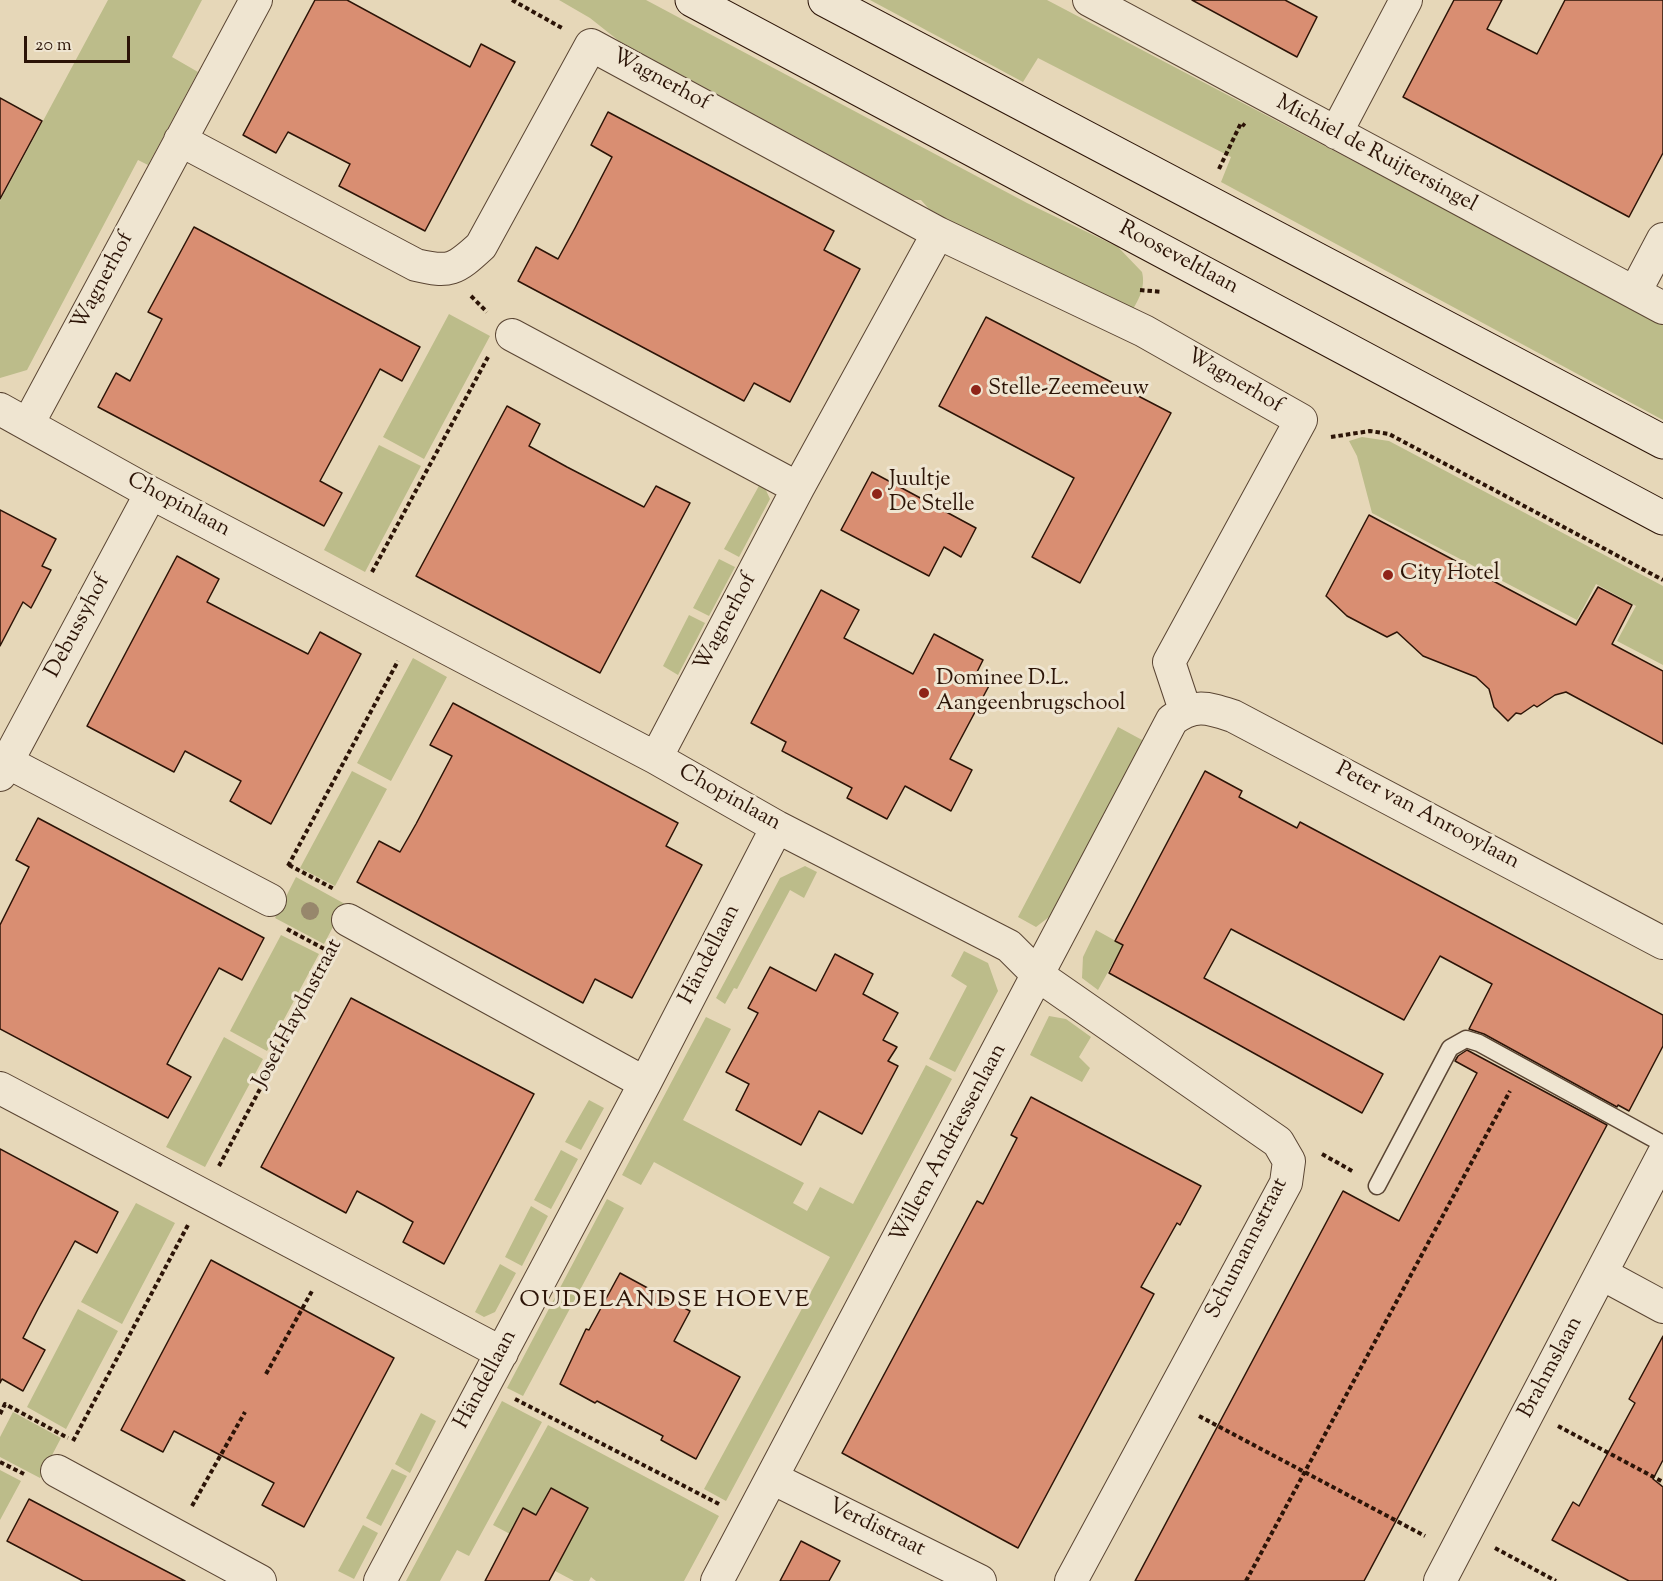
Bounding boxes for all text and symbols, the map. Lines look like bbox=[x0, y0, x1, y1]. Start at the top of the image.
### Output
scale bar bbox=[27, 24, 134, 62]
text: 20 m bbox=[35, 33, 72, 59]
street label: Wagnerhof bbox=[606, 44, 714, 118]
street label: Michiel de Ruijtersingel bbox=[1271, 91, 1481, 219]
street label: Rooseveltlaan bbox=[1114, 216, 1242, 302]
street label: Wagnerhof bbox=[67, 228, 141, 336]
street label: Wagnerhof bbox=[1181, 344, 1287, 420]
place label: Stelle-Zeemeeuw bbox=[988, 377, 1149, 403]
marker: Stelle-Zeemeeuw bbox=[969, 383, 983, 397]
street label: Chopinlaan bbox=[122, 468, 234, 544]
place label: Juultje De Stelle bbox=[889, 468, 974, 520]
marker: Juultje De Stelle bbox=[870, 487, 884, 501]
place label: City Hotel bbox=[1400, 562, 1500, 588]
marker: City Hotel bbox=[1381, 568, 1395, 582]
street label: Wagnerhof bbox=[690, 569, 764, 677]
street label: Debussyhof bbox=[41, 571, 117, 683]
place label: Dominee D.L. Aangeenbrugschool bbox=[936, 667, 1126, 718]
marker: Dominee D.L. Aangeenbrugschool bbox=[917, 686, 931, 700]
street label: Peter van Anrooylaan bbox=[1331, 757, 1523, 877]
street label: Chopinlaan bbox=[673, 760, 785, 838]
street label: Händellaan bbox=[675, 901, 747, 1009]
street label: Josef Haydnstraat bbox=[249, 935, 349, 1093]
street label: Willem Andriessenlaan bbox=[886, 1040, 1014, 1248]
street label: Schumannstraat bbox=[1201, 1174, 1295, 1324]
district label: OUDELANDSE HOEVE bbox=[519, 1288, 811, 1316]
street label: Brahmslaan bbox=[1514, 1313, 1590, 1423]
street label: Händellaan bbox=[450, 1326, 524, 1434]
street label: Verdistraat bbox=[823, 1494, 929, 1564]

